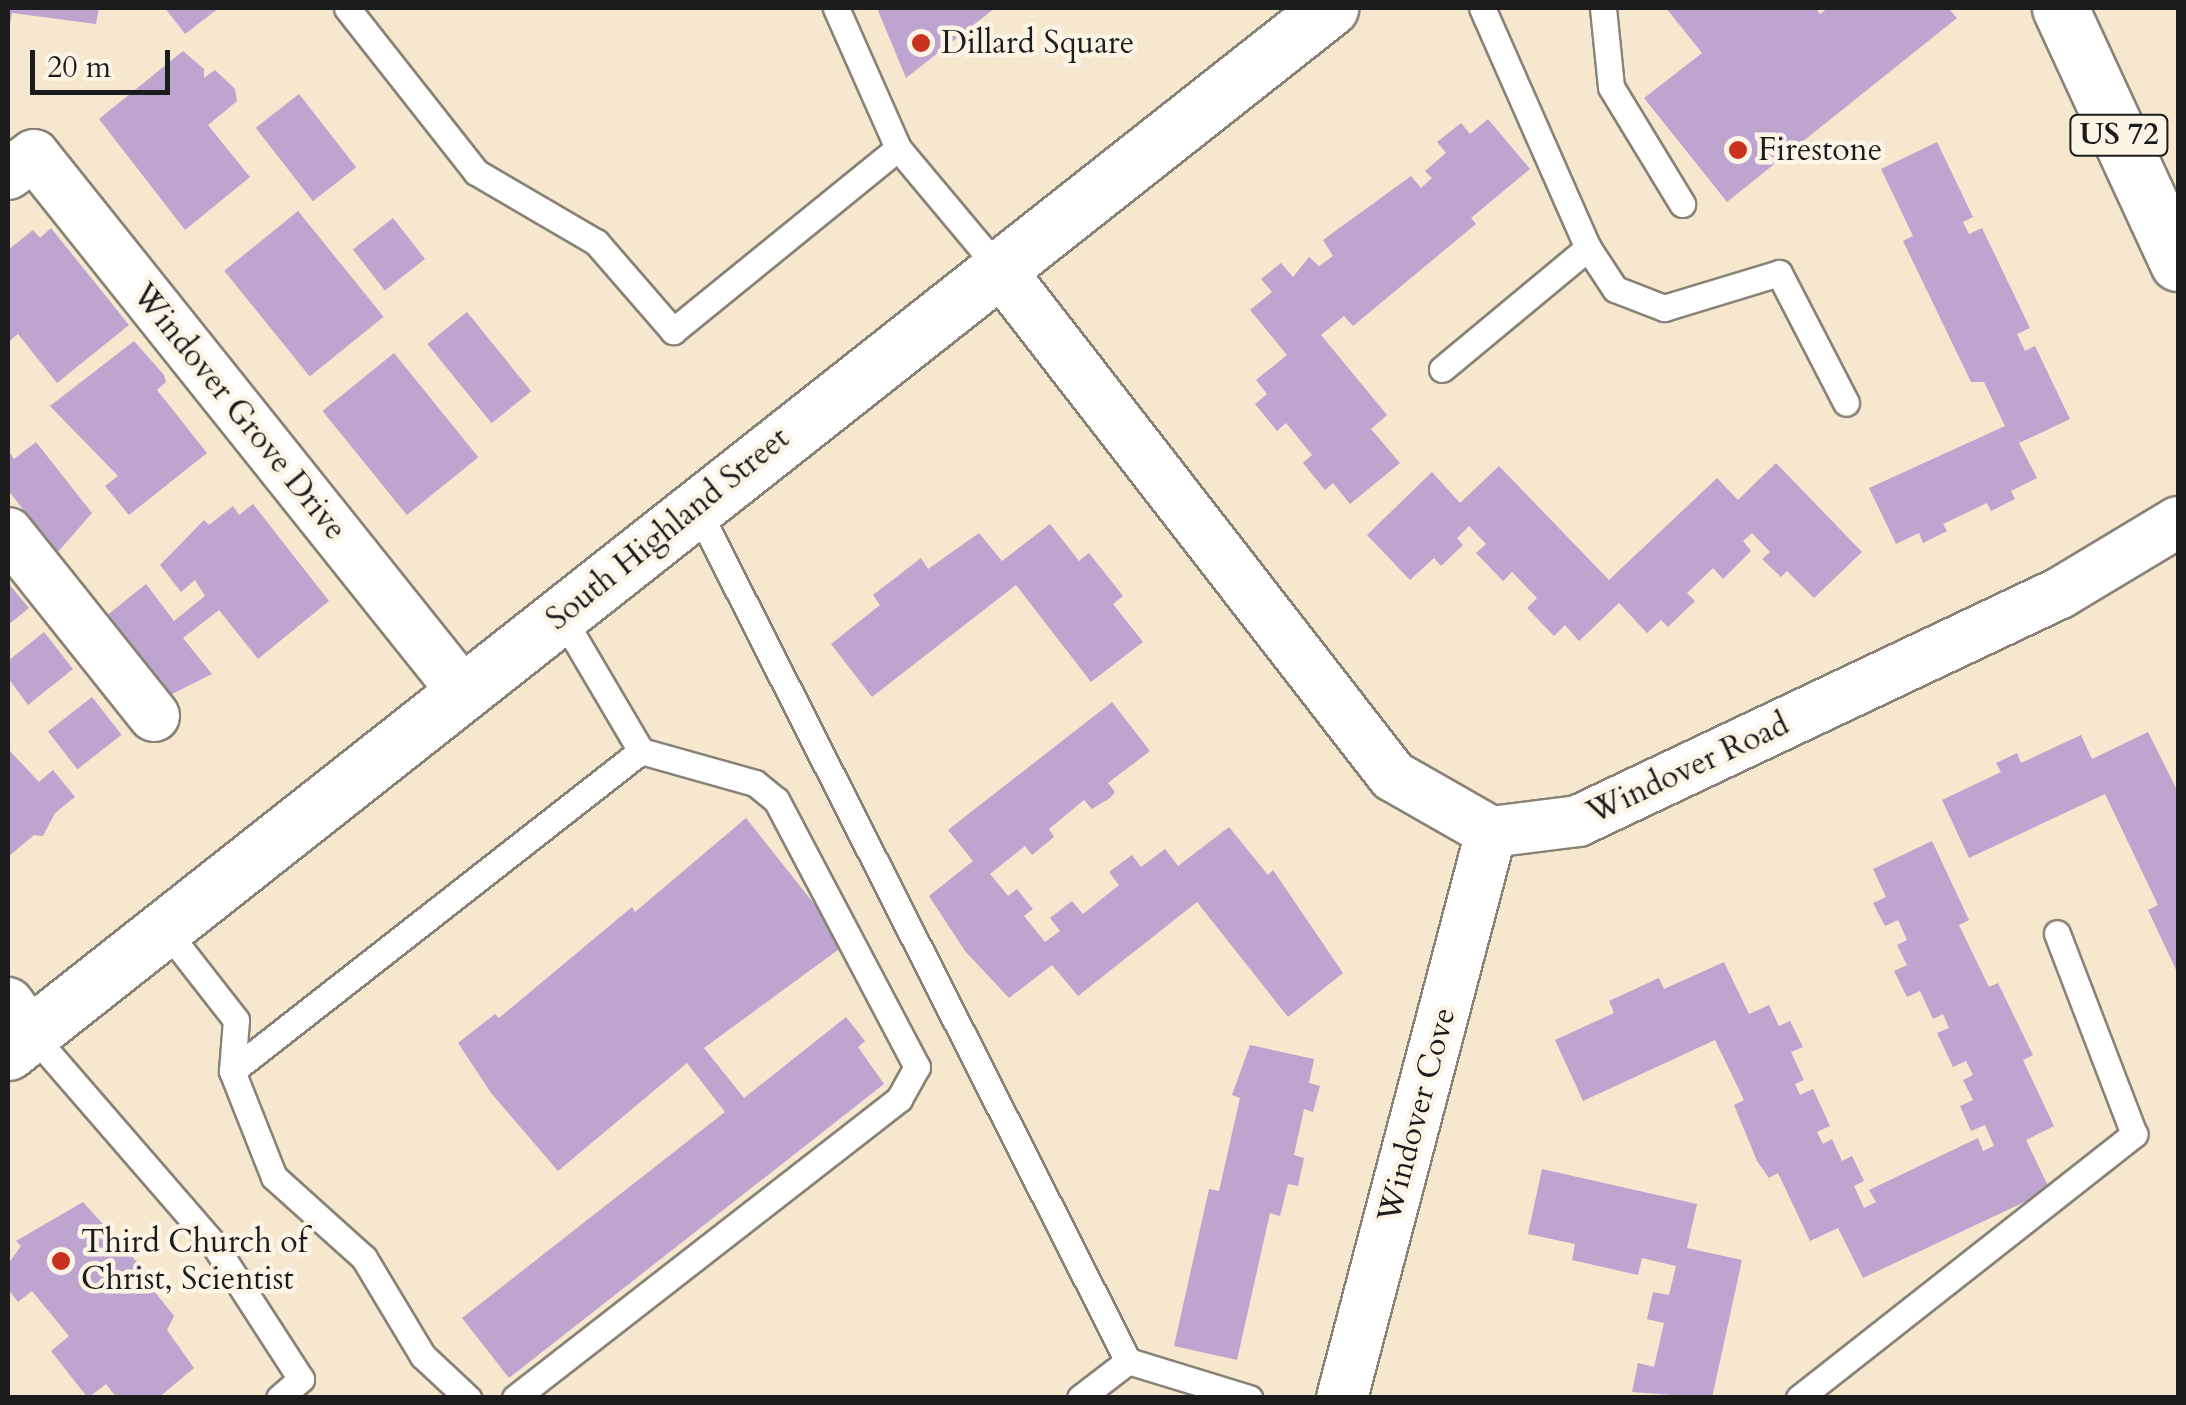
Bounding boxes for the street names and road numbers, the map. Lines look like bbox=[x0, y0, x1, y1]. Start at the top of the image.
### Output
road number: US 72 bbox=[2069, 110, 2169, 160]
street label: Windover Grove Drive bbox=[124, 276, 354, 548]
street label: South Highland Street bbox=[539, 419, 797, 639]
street label: Windover Road bbox=[1581, 705, 1795, 833]
street label: Windover Cove bbox=[1370, 1004, 1464, 1226]

